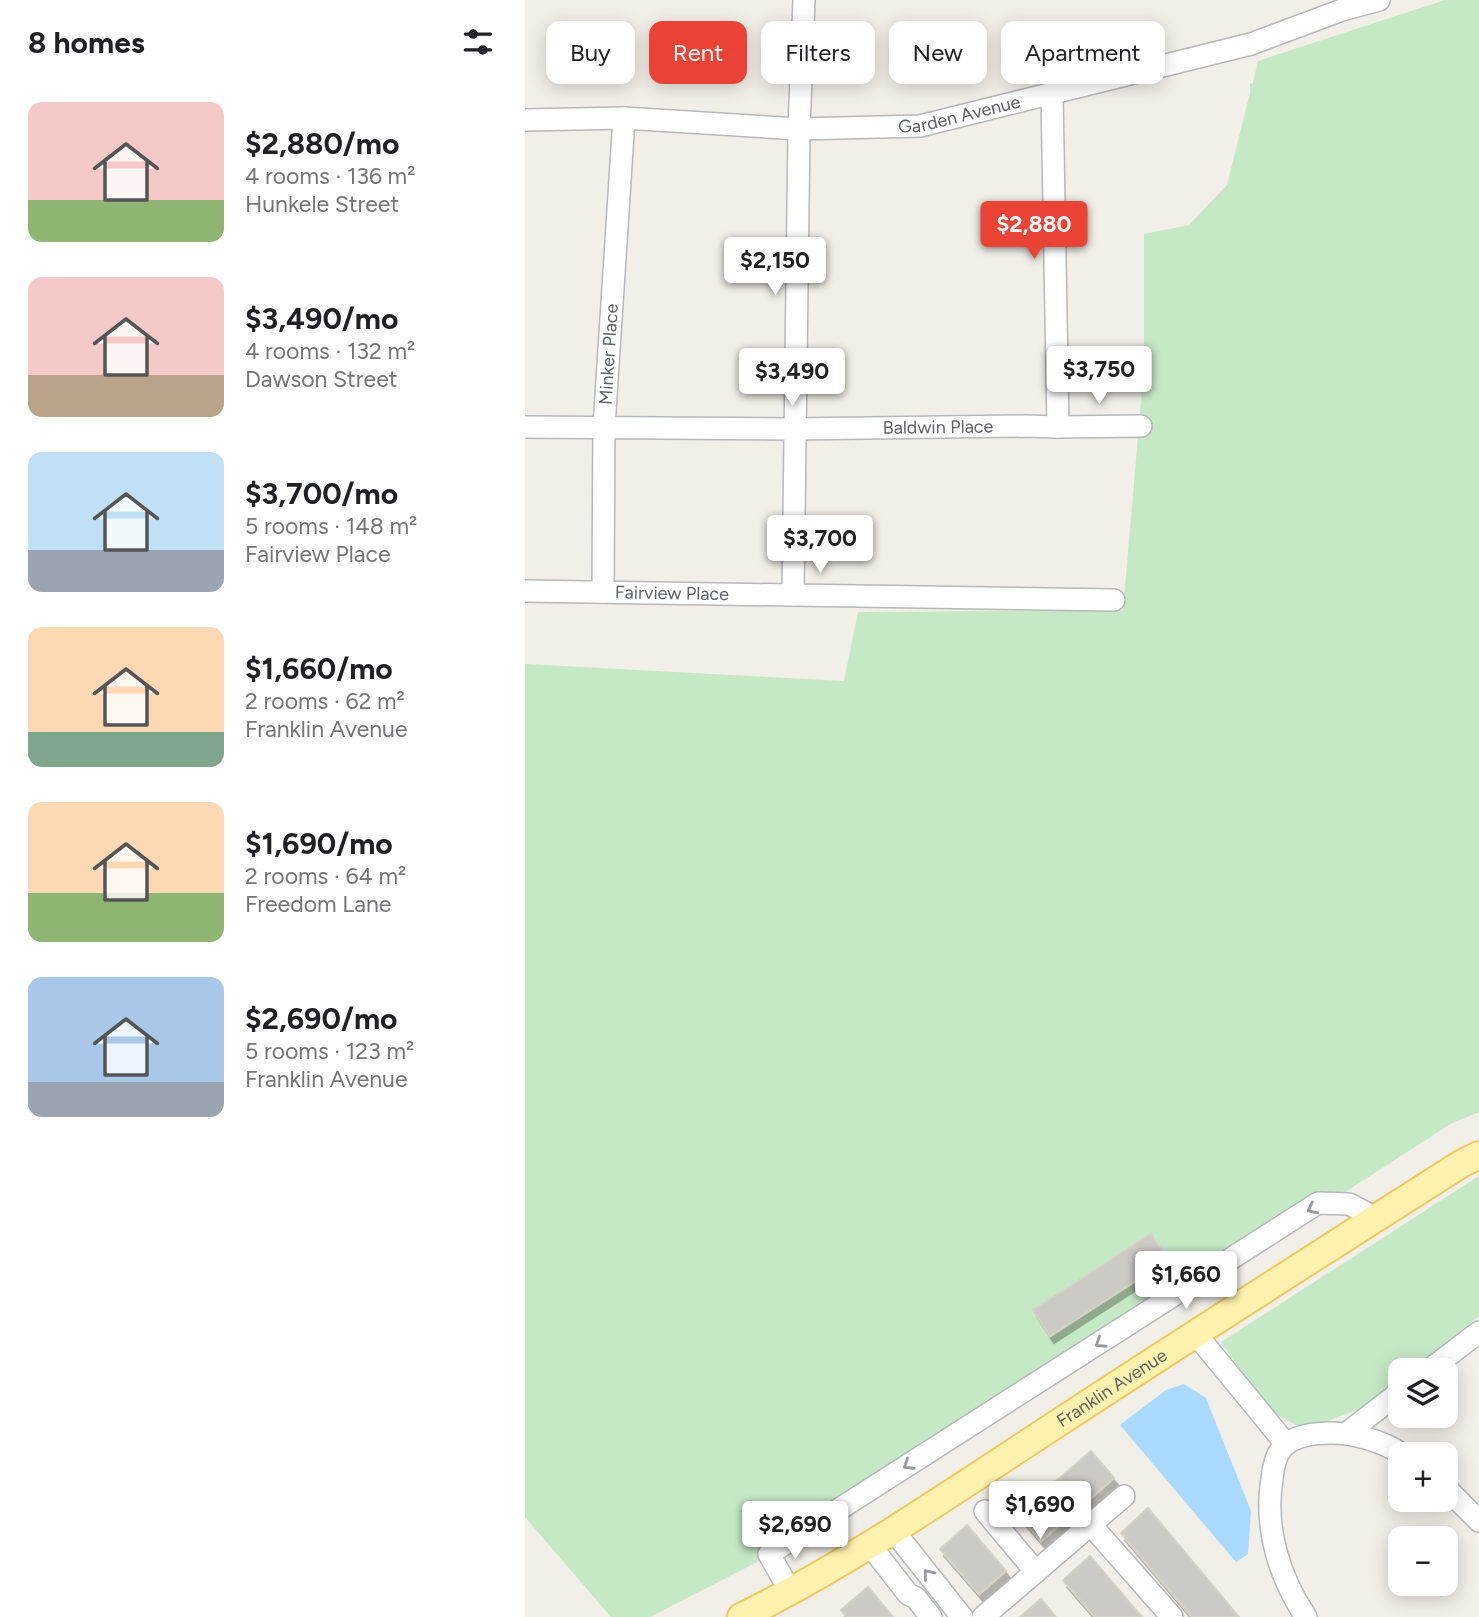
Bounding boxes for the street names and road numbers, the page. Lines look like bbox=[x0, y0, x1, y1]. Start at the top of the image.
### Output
street label: Garden Avenue bbox=[898, 91, 1023, 138]
street label: Minker Place bbox=[594, 303, 623, 406]
street label: Baldwin Place bbox=[882, 415, 994, 439]
street label: Fairview Place bbox=[615, 581, 729, 605]
street label: Franklin Avenue bbox=[1052, 1344, 1171, 1432]

